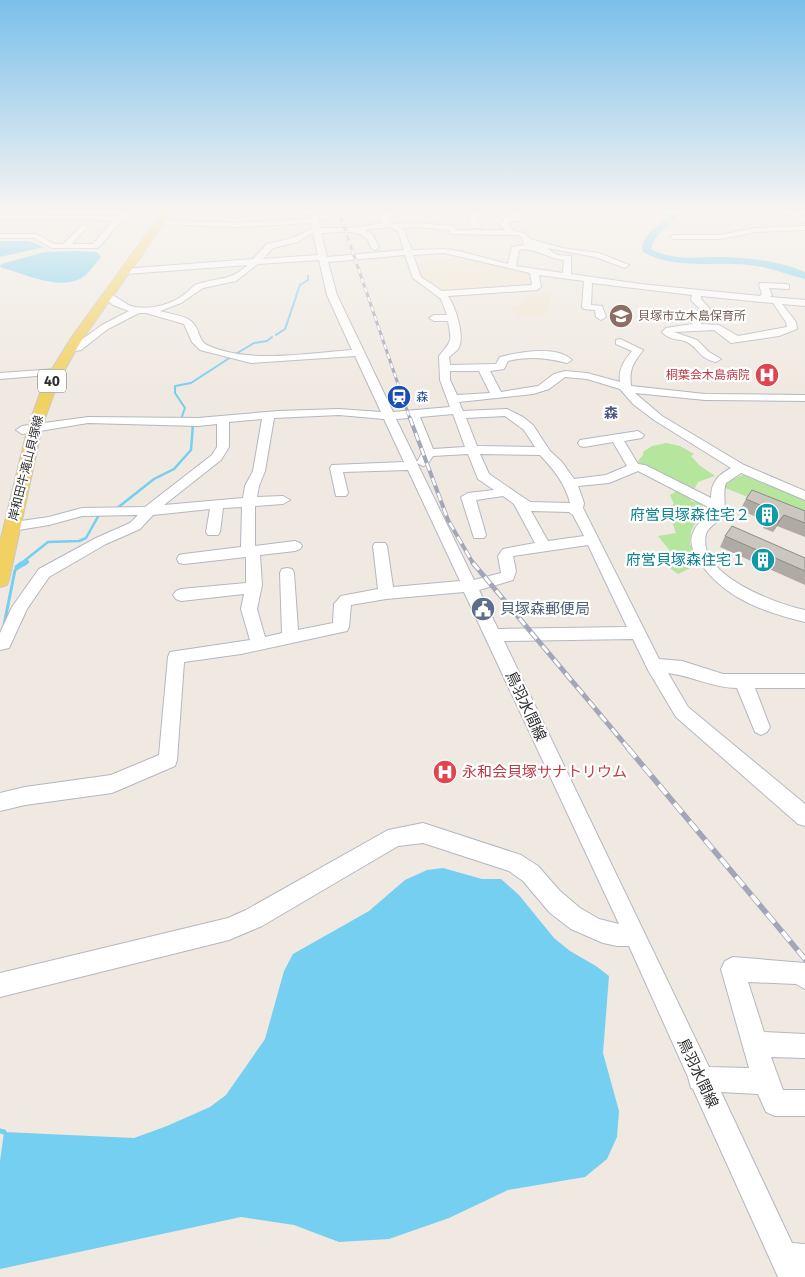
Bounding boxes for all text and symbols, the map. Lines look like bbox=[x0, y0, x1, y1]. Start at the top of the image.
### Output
school or university icon: 貝塚市立木島保育所 bbox=[608, 303, 634, 329]
place label: 貝塚市立木島保育所 bbox=[638, 309, 746, 323]
hospital icon: 桐葉会木島病院 bbox=[754, 362, 780, 388]
place label: 桐葉会木島病院 bbox=[666, 368, 750, 382]
road number: 40 bbox=[38, 370, 66, 392]
station icon: 森 bbox=[386, 384, 412, 410]
place label: 森 bbox=[416, 390, 428, 404]
district label: 森 bbox=[604, 405, 618, 422]
street label: 岸和田牛滝山貝塚線 bbox=[6, 414, 46, 522]
building icon: 府営貝塚森住宅２ bbox=[754, 502, 780, 528]
place label: 府営貝塚森住宅２ bbox=[630, 506, 750, 524]
building icon: 府営貝塚森住宅１ bbox=[750, 547, 776, 573]
place label: 府営貝塚森住宅１ bbox=[626, 551, 746, 569]
public building icon: 貝塚森郵便局 bbox=[470, 596, 496, 622]
place label: 貝塚森郵便局 bbox=[500, 600, 590, 618]
street label: 鳥羽水間線 bbox=[502, 668, 550, 744]
hospital icon: 永和会貝塚サナトリウム bbox=[432, 759, 458, 785]
place label: 永和会貝塚サナトリウム bbox=[462, 763, 627, 781]
street label: 鳥羽水間線 bbox=[674, 1035, 722, 1111]

